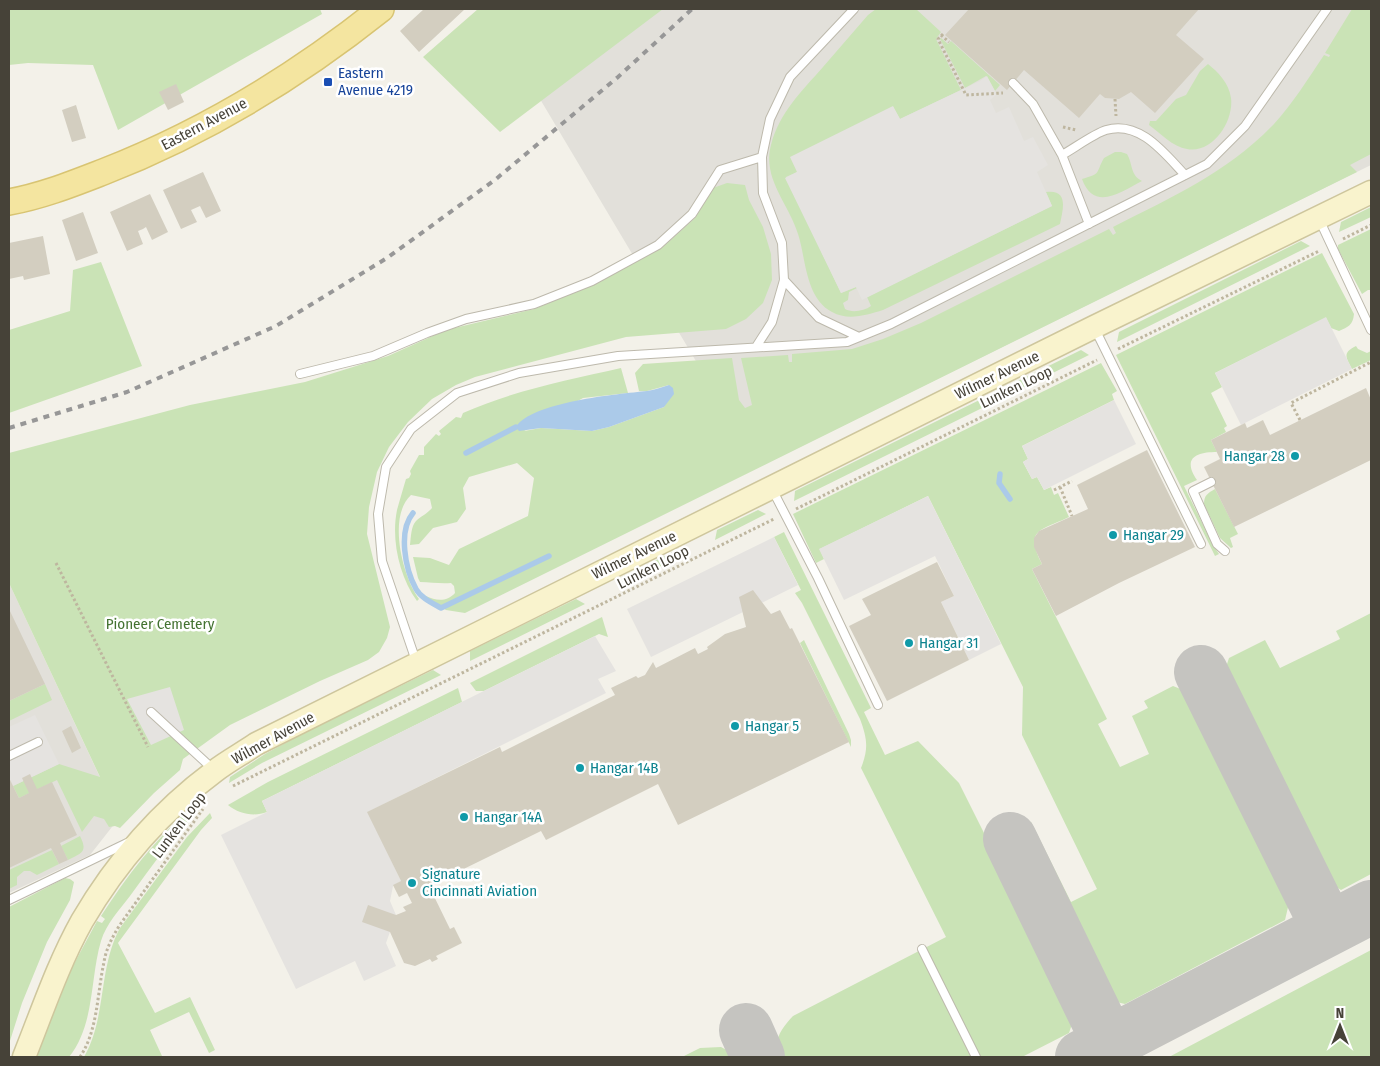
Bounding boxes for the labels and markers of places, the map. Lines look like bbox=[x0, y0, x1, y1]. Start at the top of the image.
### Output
place label: Eastern Avenue 4219 bbox=[338, 64, 413, 99]
marker: Eastern Avenue 4219 bbox=[322, 76, 334, 88]
place label: Hangar 28 bbox=[1224, 447, 1285, 465]
marker: Hangar 28 bbox=[1289, 450, 1301, 462]
place label: Hangar 29 bbox=[1123, 526, 1184, 544]
marker: Hangar 29 bbox=[1107, 529, 1119, 541]
place label: Hangar 31 bbox=[919, 634, 978, 652]
marker: Hangar 31 bbox=[903, 637, 915, 649]
place label: Hangar 5 bbox=[745, 717, 799, 735]
marker: Hangar 5 bbox=[729, 720, 741, 732]
place label: Hangar 14B bbox=[590, 759, 659, 777]
marker: Hangar 14B bbox=[574, 762, 586, 774]
place label: Hangar 14A bbox=[474, 808, 542, 826]
marker: Hangar 14A bbox=[458, 811, 470, 823]
place label: Signature Cincinnati Aviation bbox=[422, 865, 537, 900]
marker: Signature Cincinnati Aviation bbox=[406, 877, 418, 889]

